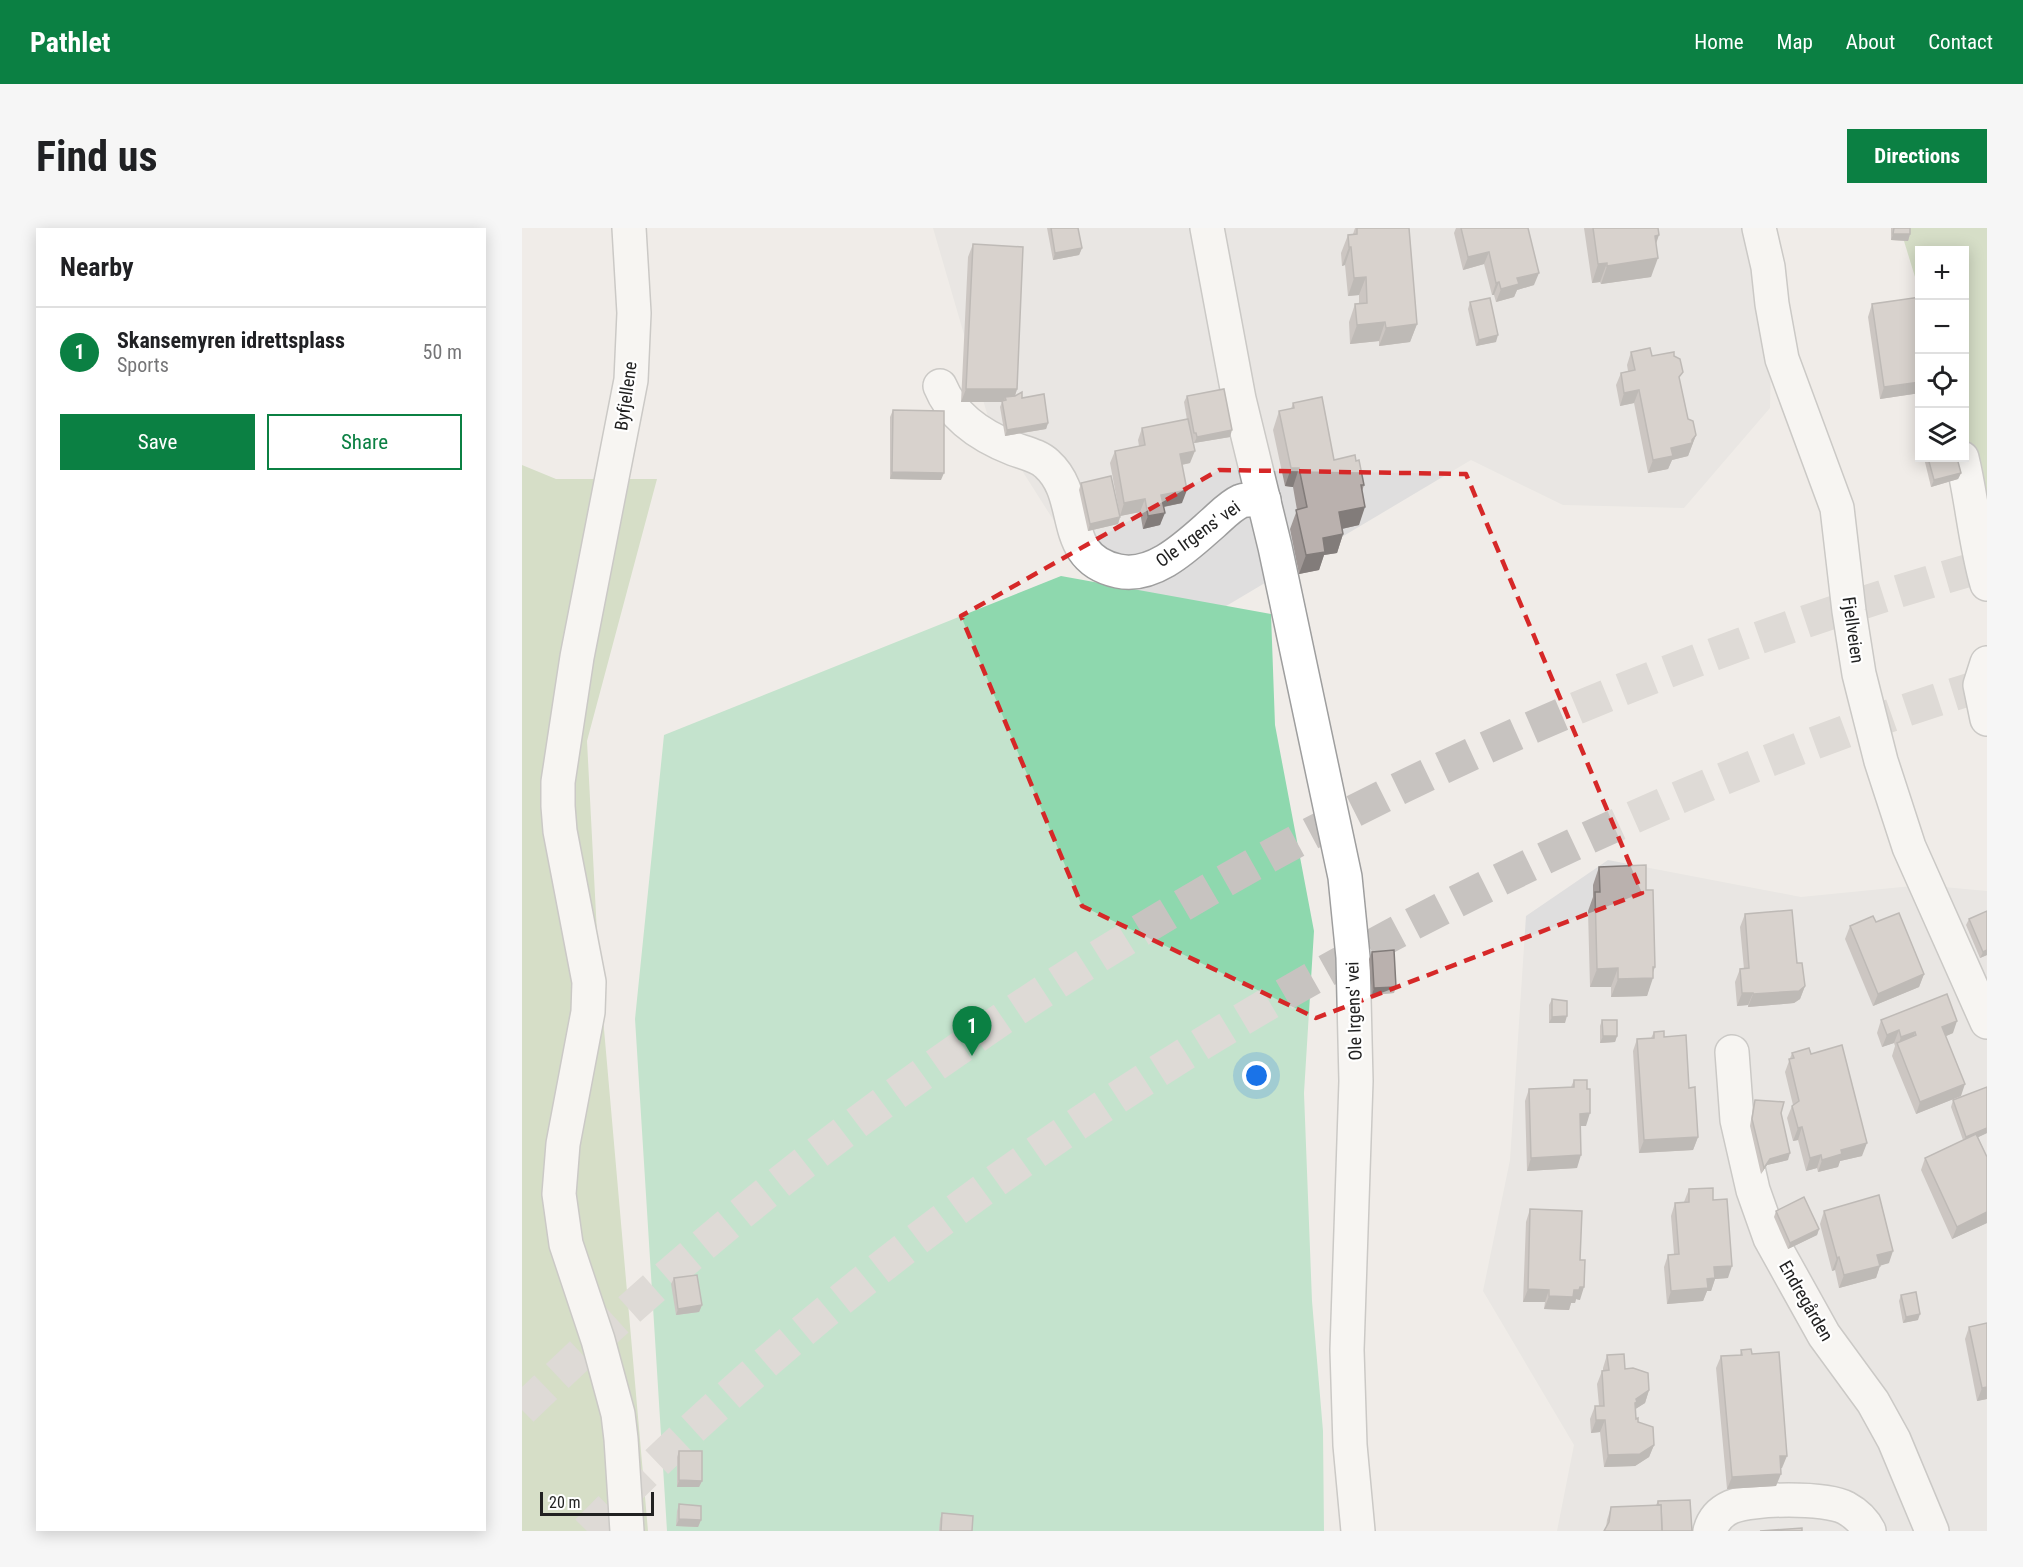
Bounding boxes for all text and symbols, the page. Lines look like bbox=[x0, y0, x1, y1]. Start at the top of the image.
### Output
text: Pathlet bbox=[30, 26, 110, 59]
text: Home bbox=[1694, 30, 1744, 54]
text: Map bbox=[1777, 30, 1813, 54]
text: About bbox=[1846, 30, 1895, 54]
text: Contact bbox=[1928, 30, 1993, 54]
button: Directions bbox=[1847, 129, 1987, 183]
text: Find us bbox=[36, 132, 157, 181]
map controls bbox=[1915, 246, 1969, 462]
button: + bbox=[1915, 246, 1969, 300]
text: Nearby bbox=[60, 252, 134, 282]
button: − bbox=[1915, 300, 1969, 354]
text: Skansemyren idrettsplass bbox=[117, 328, 345, 353]
text: 1 bbox=[74, 340, 85, 364]
text: 50 m bbox=[423, 340, 462, 364]
text: Sports bbox=[117, 353, 169, 377]
button: locate bbox=[1915, 354, 1969, 408]
street label: Byfjellene bbox=[610, 360, 641, 432]
button: layers bbox=[1915, 408, 1969, 462]
button: Save bbox=[60, 414, 255, 470]
button: Share bbox=[267, 414, 462, 470]
street label: Ole Irgens' vei bbox=[1151, 496, 1244, 571]
street label: Fjellveien bbox=[1838, 595, 1869, 664]
street label: Ole Irgens' vei bbox=[1341, 961, 1366, 1061]
pin: 1 bbox=[952, 1006, 992, 1056]
your location bbox=[1242, 1061, 1271, 1090]
street label: Endregården bbox=[1775, 1257, 1838, 1345]
scale bar bbox=[540, 1489, 654, 1516]
text: 20 m bbox=[549, 1493, 581, 1512]

